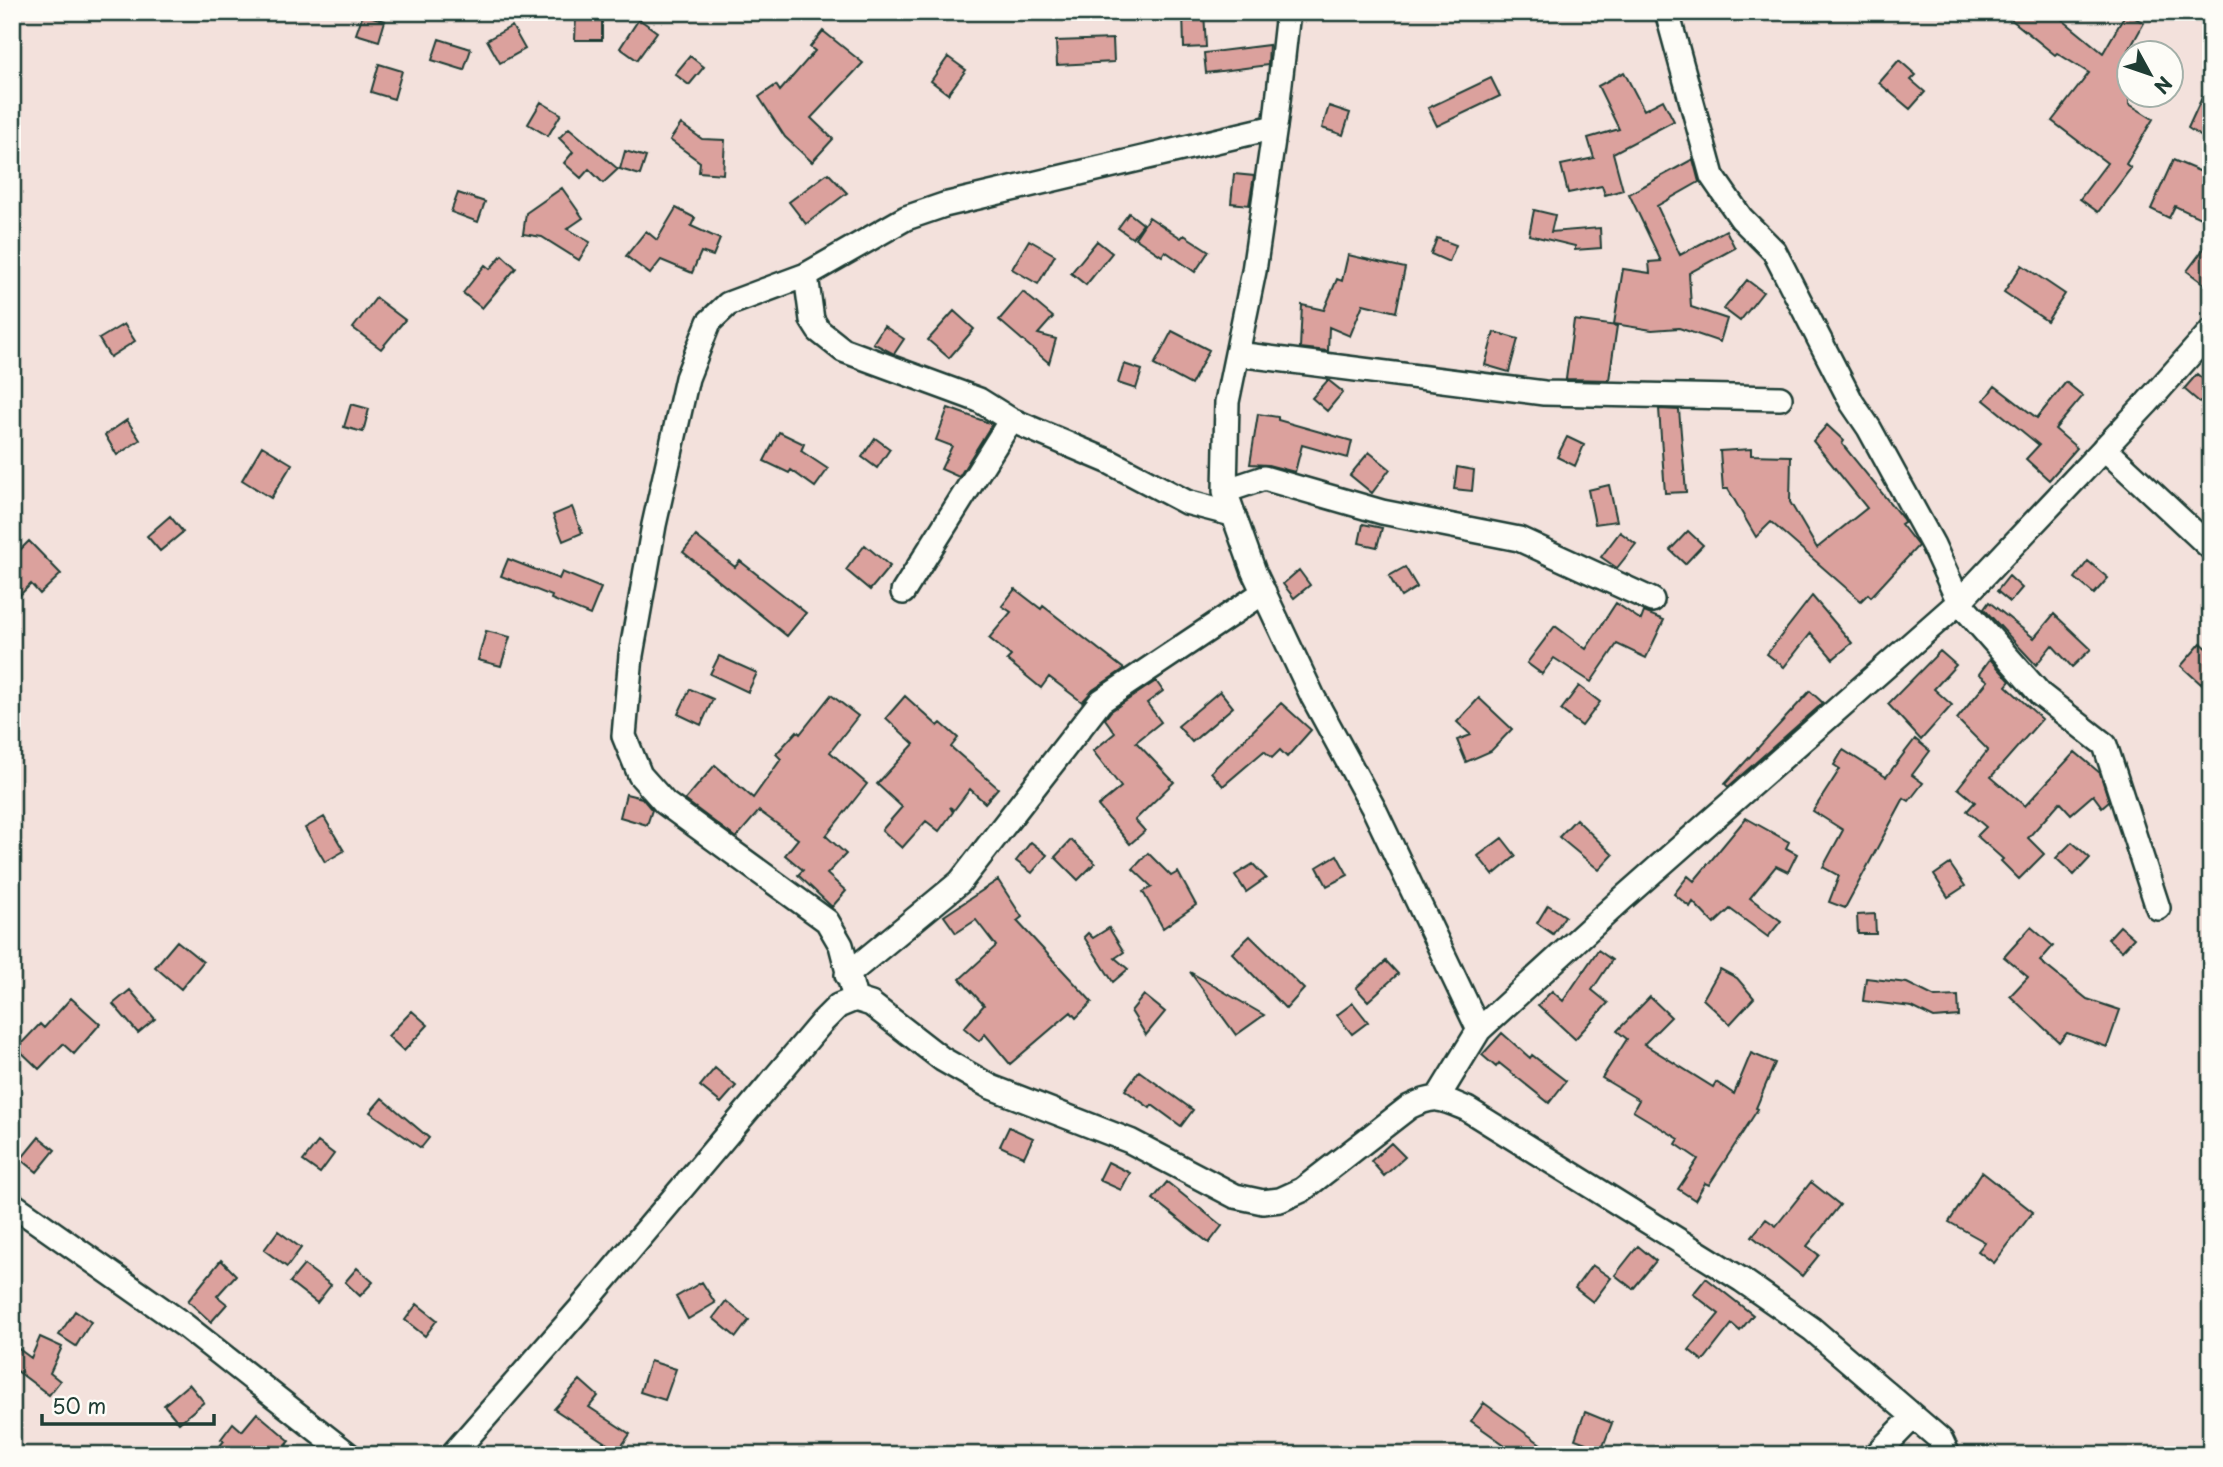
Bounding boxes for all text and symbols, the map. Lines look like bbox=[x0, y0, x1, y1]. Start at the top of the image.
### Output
north arrow bbox=[2114, 38, 2184, 108]
text: N bbox=[2148, 71, 2179, 100]
scale bar bbox=[42, 1383, 214, 1427]
text: 50 m bbox=[52, 1389, 106, 1421]

